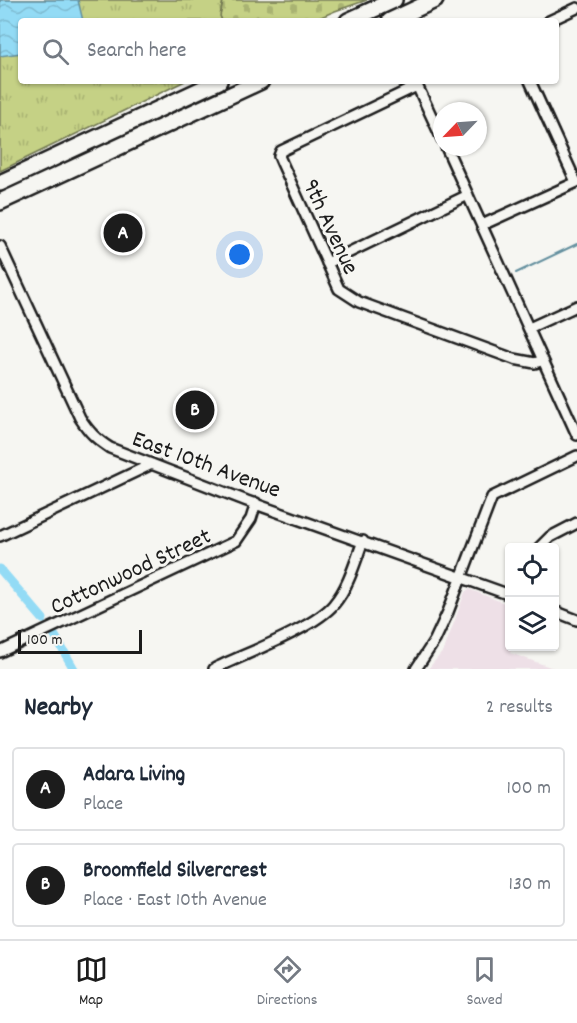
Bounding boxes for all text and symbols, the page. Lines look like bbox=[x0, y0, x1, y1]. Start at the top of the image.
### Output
search box bbox=[18, 18, 559, 84]
icon: search bbox=[39, 35, 72, 68]
text: Search here bbox=[87, 36, 186, 67]
north arrow bbox=[433, 102, 487, 156]
street label: 9th Avenue bbox=[292, 174, 366, 281]
pin: A bbox=[104, 210, 142, 256]
your location bbox=[225, 240, 254, 269]
pin: B bbox=[176, 388, 214, 432]
street label: East 10th Avenue bbox=[127, 423, 285, 508]
street label: Cottonwood Street bbox=[45, 521, 217, 625]
map controls bbox=[505, 543, 559, 651]
button: locate bbox=[505, 543, 559, 597]
button: layers bbox=[505, 597, 559, 651]
scale bar bbox=[18, 627, 142, 654]
text: 100 m bbox=[27, 629, 63, 652]
text: Nearby bbox=[24, 690, 92, 727]
text: 2 results bbox=[486, 694, 553, 722]
text: Adara Living bbox=[83, 760, 185, 791]
text: A bbox=[40, 775, 51, 803]
text: 100 m bbox=[507, 775, 551, 803]
text: Place bbox=[83, 791, 123, 819]
text: Broomfield Silvercrest bbox=[83, 856, 267, 887]
text: B bbox=[41, 871, 50, 899]
text: 130 m bbox=[509, 871, 551, 899]
text: Place · East 10th Avenue bbox=[83, 887, 267, 915]
tab: Map bbox=[75, 953, 108, 1012]
tab: Directions bbox=[257, 953, 317, 1012]
tab: Saved bbox=[467, 953, 502, 1012]

